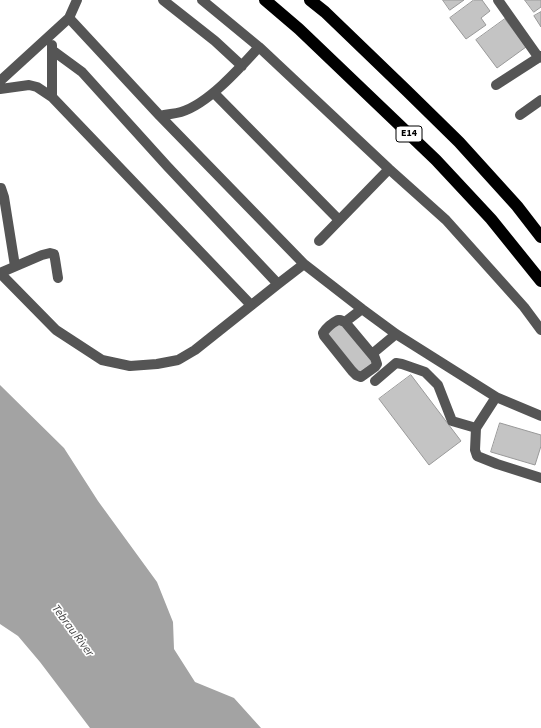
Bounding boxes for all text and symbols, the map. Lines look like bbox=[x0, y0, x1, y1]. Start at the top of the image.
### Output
road number: E14 bbox=[396, 126, 422, 142]
water label: Tebrau River bbox=[48, 602, 96, 660]

